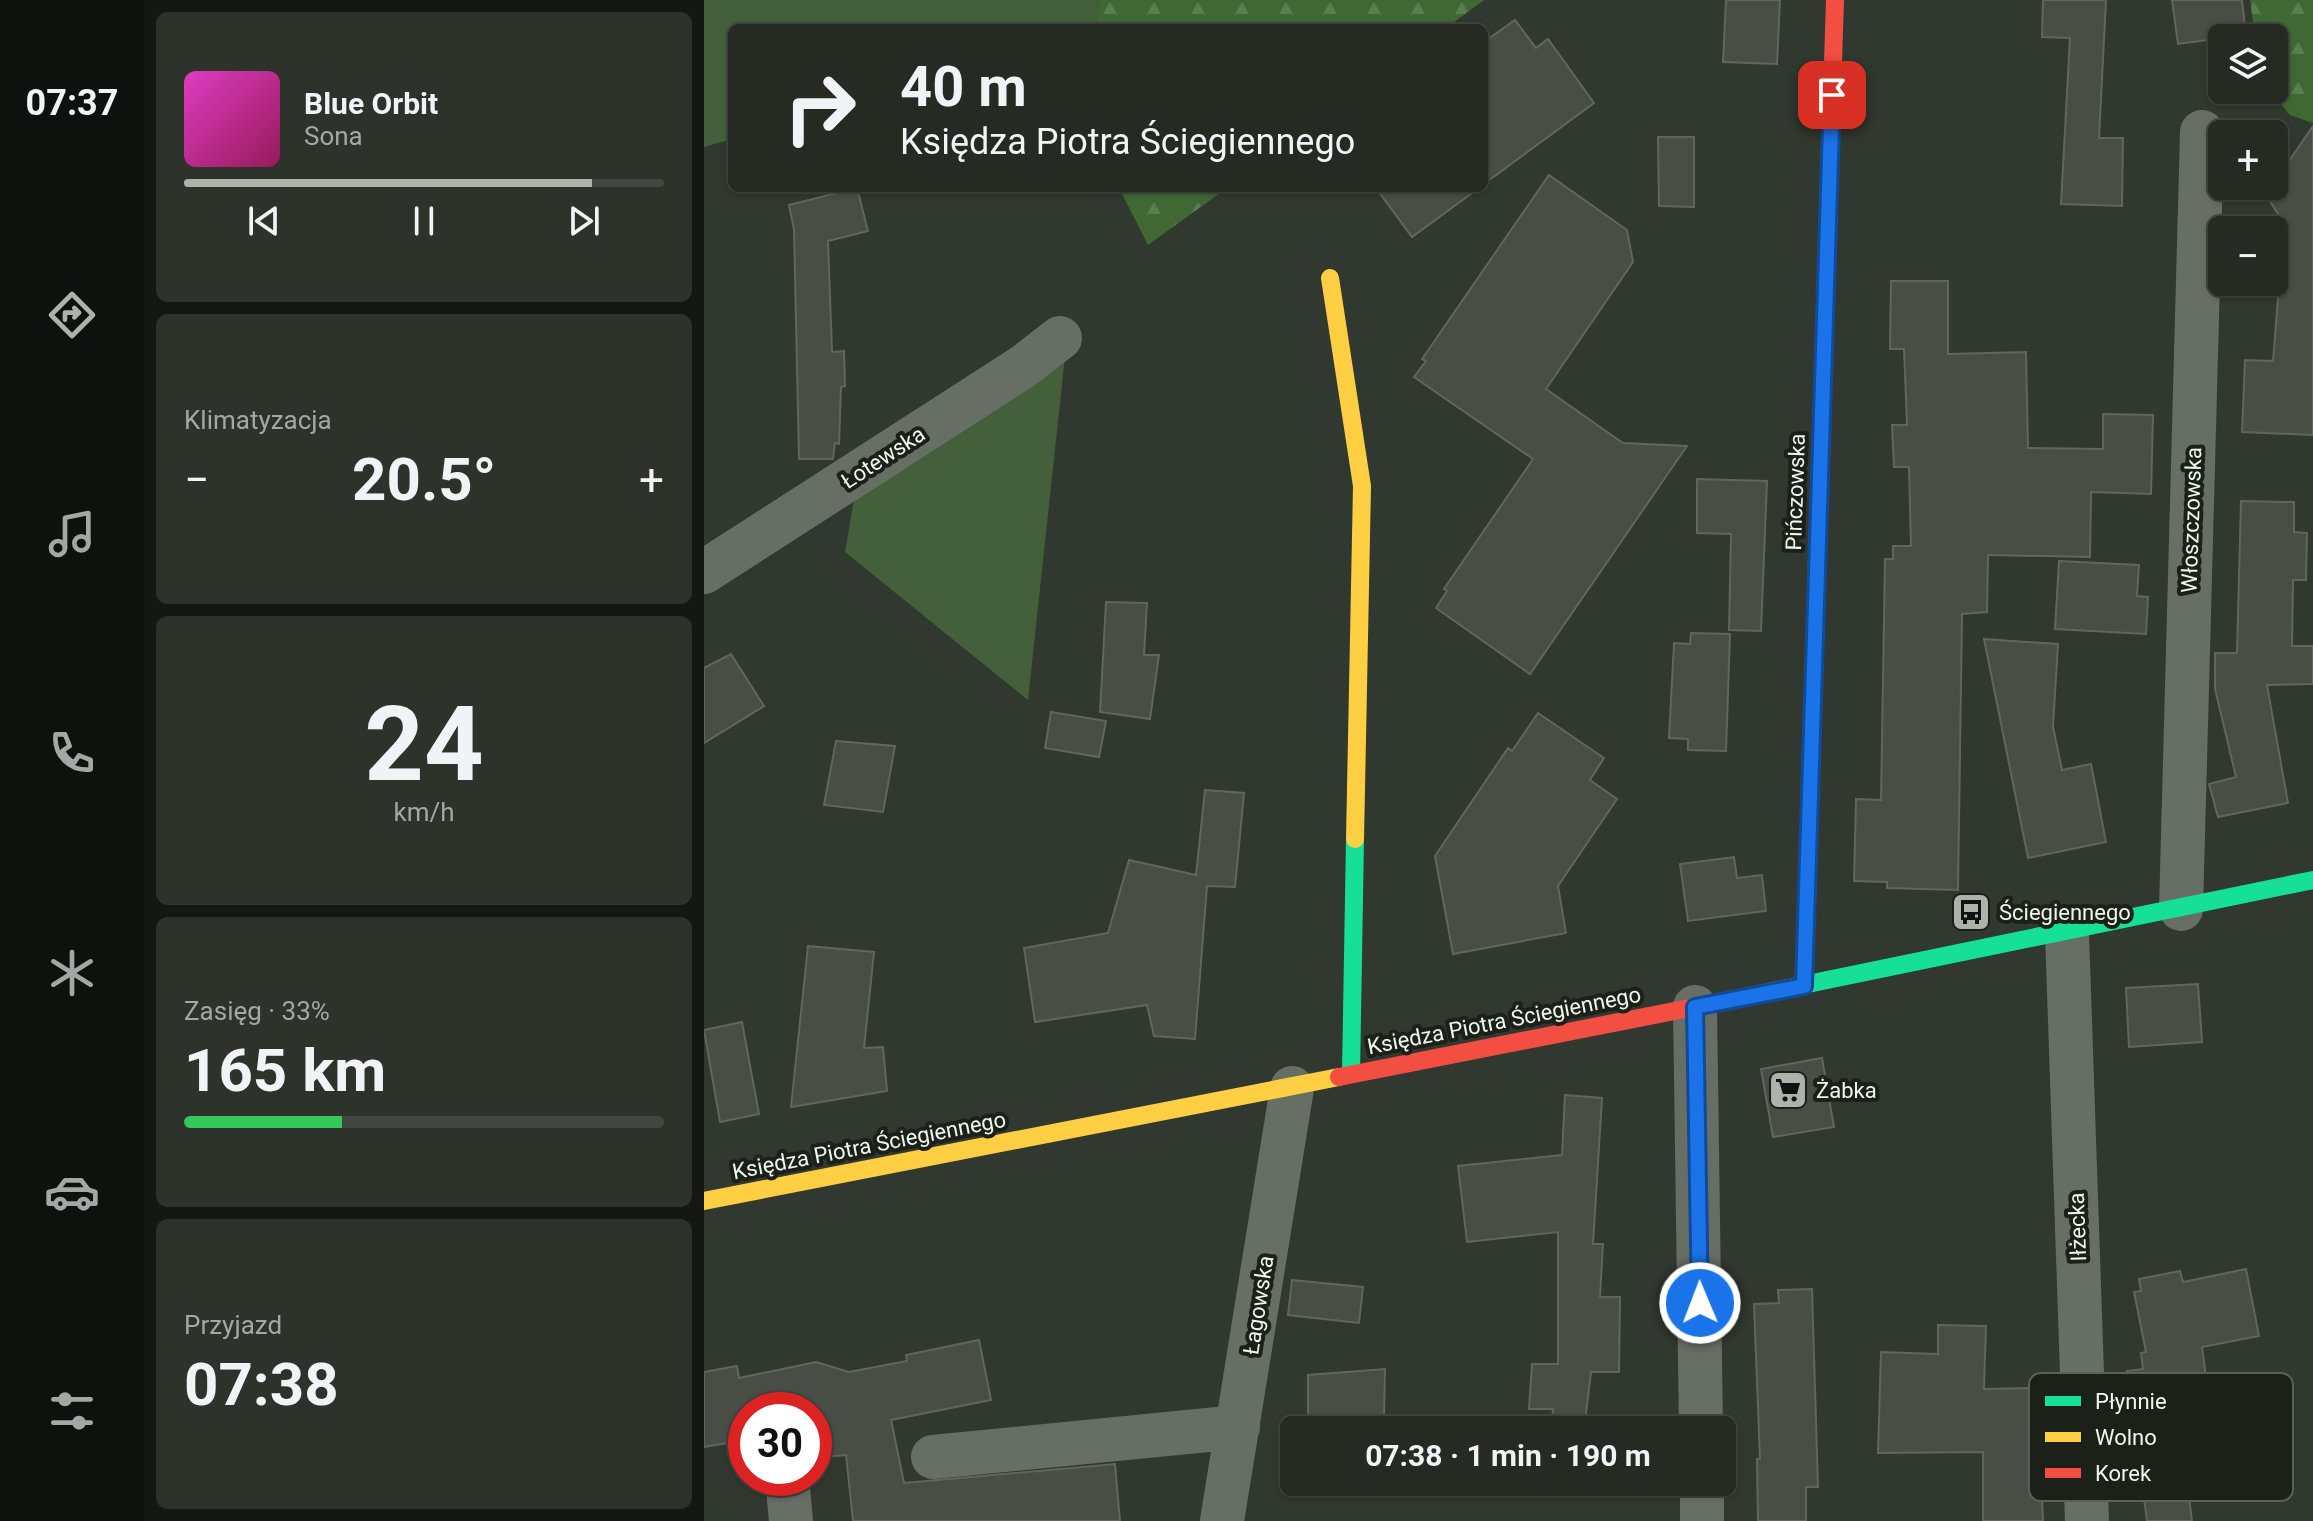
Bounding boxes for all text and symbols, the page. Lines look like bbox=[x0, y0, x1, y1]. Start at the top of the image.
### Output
map controls bbox=[2208, 24, 2288, 296]
button: layers bbox=[2208, 24, 2288, 104]
text: 40 m bbox=[900, 54, 1027, 120]
icon: right bbox=[768, 56, 872, 160]
pin bbox=[1798, 61, 1866, 129]
icon: arrive bbox=[1810, 73, 1854, 117]
text: 07:37 bbox=[26, 82, 118, 124]
text: Blue Orbit bbox=[304, 86, 438, 121]
button: + bbox=[2208, 120, 2288, 200]
text: Sona bbox=[304, 121, 363, 151]
text: Księdza Piotra Ściegiennego bbox=[900, 121, 1355, 163]
icon: previous bbox=[242, 199, 286, 243]
icon: pause bbox=[402, 199, 446, 243]
icon: next bbox=[562, 199, 606, 243]
button: − bbox=[2208, 216, 2288, 296]
icon: directions bbox=[44, 287, 100, 343]
text: Klimatyzacja bbox=[184, 405, 332, 435]
street label: Łotewska bbox=[837, 421, 930, 494]
street label: Pińczowska bbox=[1781, 433, 1810, 551]
text: 20.5° bbox=[352, 444, 496, 515]
street label: Włoszczowska bbox=[2176, 447, 2207, 593]
text: − bbox=[184, 454, 209, 506]
text: + bbox=[639, 454, 664, 506]
icon: music bbox=[44, 506, 100, 562]
text: 24 bbox=[364, 684, 484, 805]
icon: phone bbox=[44, 725, 100, 781]
text: km/h bbox=[393, 797, 455, 827]
bus stop icon: Ściegiennego bbox=[1950, 891, 1992, 933]
place label: Ściegiennego bbox=[1999, 899, 2131, 925]
icon: climate bbox=[44, 945, 100, 1001]
street label: Księdza Piotra Ściegiennego bbox=[1365, 981, 1643, 1059]
text: Zasięg · 33% bbox=[184, 996, 330, 1026]
text: 165 km bbox=[184, 1035, 386, 1106]
supermarket icon: Żabka bbox=[1767, 1069, 1809, 1111]
place label: Żabka bbox=[1816, 1078, 1877, 1103]
street label: Księdza Piotra Ściegiennego bbox=[730, 1106, 1008, 1184]
icon: car bbox=[44, 1164, 100, 1220]
street label: Iłżecka bbox=[2064, 1192, 2091, 1262]
street label: Łagowska bbox=[1238, 1254, 1279, 1356]
position arrow bbox=[1658, 1261, 1742, 1345]
text: Przyjazd bbox=[184, 1310, 282, 1340]
text: 07:38 bbox=[184, 1349, 339, 1420]
legend bbox=[2029, 1373, 2293, 1501]
icon: filters bbox=[44, 1383, 100, 1439]
text: Płynnie bbox=[2095, 1389, 2167, 1414]
speed limit sign: 30 bbox=[728, 1392, 832, 1496]
text: Wolno bbox=[2095, 1425, 2157, 1450]
text: 07:38 · 1 min · 190 m bbox=[1365, 1438, 1651, 1473]
text: Korek bbox=[2095, 1461, 2152, 1486]

